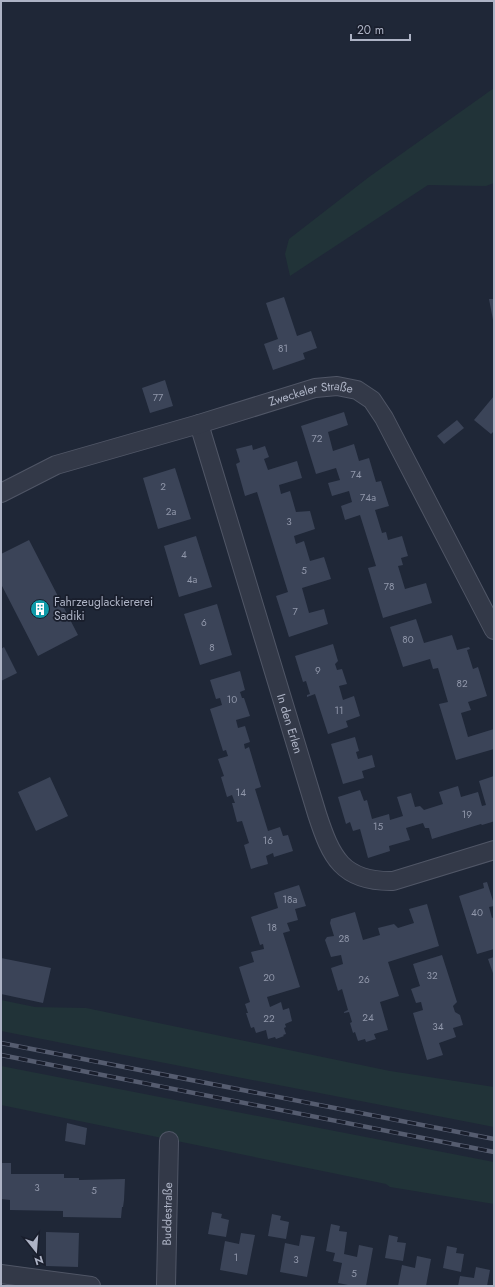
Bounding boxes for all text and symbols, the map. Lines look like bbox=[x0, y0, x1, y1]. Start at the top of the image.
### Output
scale bar bbox=[351, 16, 410, 42]
text: 20 m bbox=[357, 21, 384, 39]
house number: 81 bbox=[278, 341, 288, 356]
street label: Zweckeler Straße bbox=[266, 377, 355, 411]
house number: 77 bbox=[153, 390, 164, 405]
house number: 72 bbox=[312, 431, 323, 446]
house number: 74 bbox=[350, 467, 362, 482]
house number: 2 bbox=[160, 479, 166, 494]
house number: 74a bbox=[360, 490, 376, 505]
house number: 2a bbox=[166, 504, 176, 519]
house number: 3 bbox=[286, 514, 292, 529]
house number: 4 bbox=[181, 547, 187, 562]
house number: 5 bbox=[301, 563, 307, 578]
house number: 4a bbox=[187, 572, 198, 587]
house number: 78 bbox=[384, 579, 394, 594]
place label: Fahrzeuglackiererei Sadiki bbox=[54, 593, 153, 625]
building icon: Fahrzeuglackiererei Sadiki bbox=[29, 598, 51, 620]
house number: 7 bbox=[292, 604, 298, 619]
house number: 6 bbox=[201, 615, 207, 630]
house number: 80 bbox=[402, 632, 414, 647]
house number: 8 bbox=[209, 640, 215, 655]
house number: 9 bbox=[315, 663, 321, 678]
house number: 82 bbox=[456, 676, 468, 691]
street label: In den Erlen bbox=[272, 691, 307, 756]
house number: 10 bbox=[227, 692, 237, 707]
house number: 11 bbox=[335, 703, 344, 718]
house number: 14 bbox=[236, 785, 246, 800]
house number: 19 bbox=[462, 807, 472, 822]
house number: 15 bbox=[373, 819, 383, 834]
house number: 16 bbox=[263, 833, 273, 848]
house number: 18a bbox=[283, 892, 298, 907]
house number: 40 bbox=[471, 905, 483, 920]
house number: 18 bbox=[267, 920, 277, 935]
house number: 28 bbox=[338, 931, 350, 946]
house number: 32 bbox=[426, 968, 438, 983]
house number: 20 bbox=[263, 970, 275, 985]
house number: 26 bbox=[358, 972, 370, 987]
house number: 24 bbox=[362, 1010, 374, 1025]
house number: 22 bbox=[263, 1011, 275, 1026]
house number: 34 bbox=[432, 1019, 444, 1034]
house number: 3 bbox=[34, 1180, 40, 1195]
street label: Buddestraße bbox=[158, 1182, 177, 1246]
house number: 5 bbox=[91, 1183, 97, 1198]
north arrow bbox=[16, 1231, 56, 1271]
house number: 1 bbox=[234, 1250, 238, 1265]
text: N bbox=[32, 1252, 45, 1269]
house number: 3 bbox=[293, 1252, 299, 1267]
house number: 5 bbox=[351, 1266, 357, 1281]

